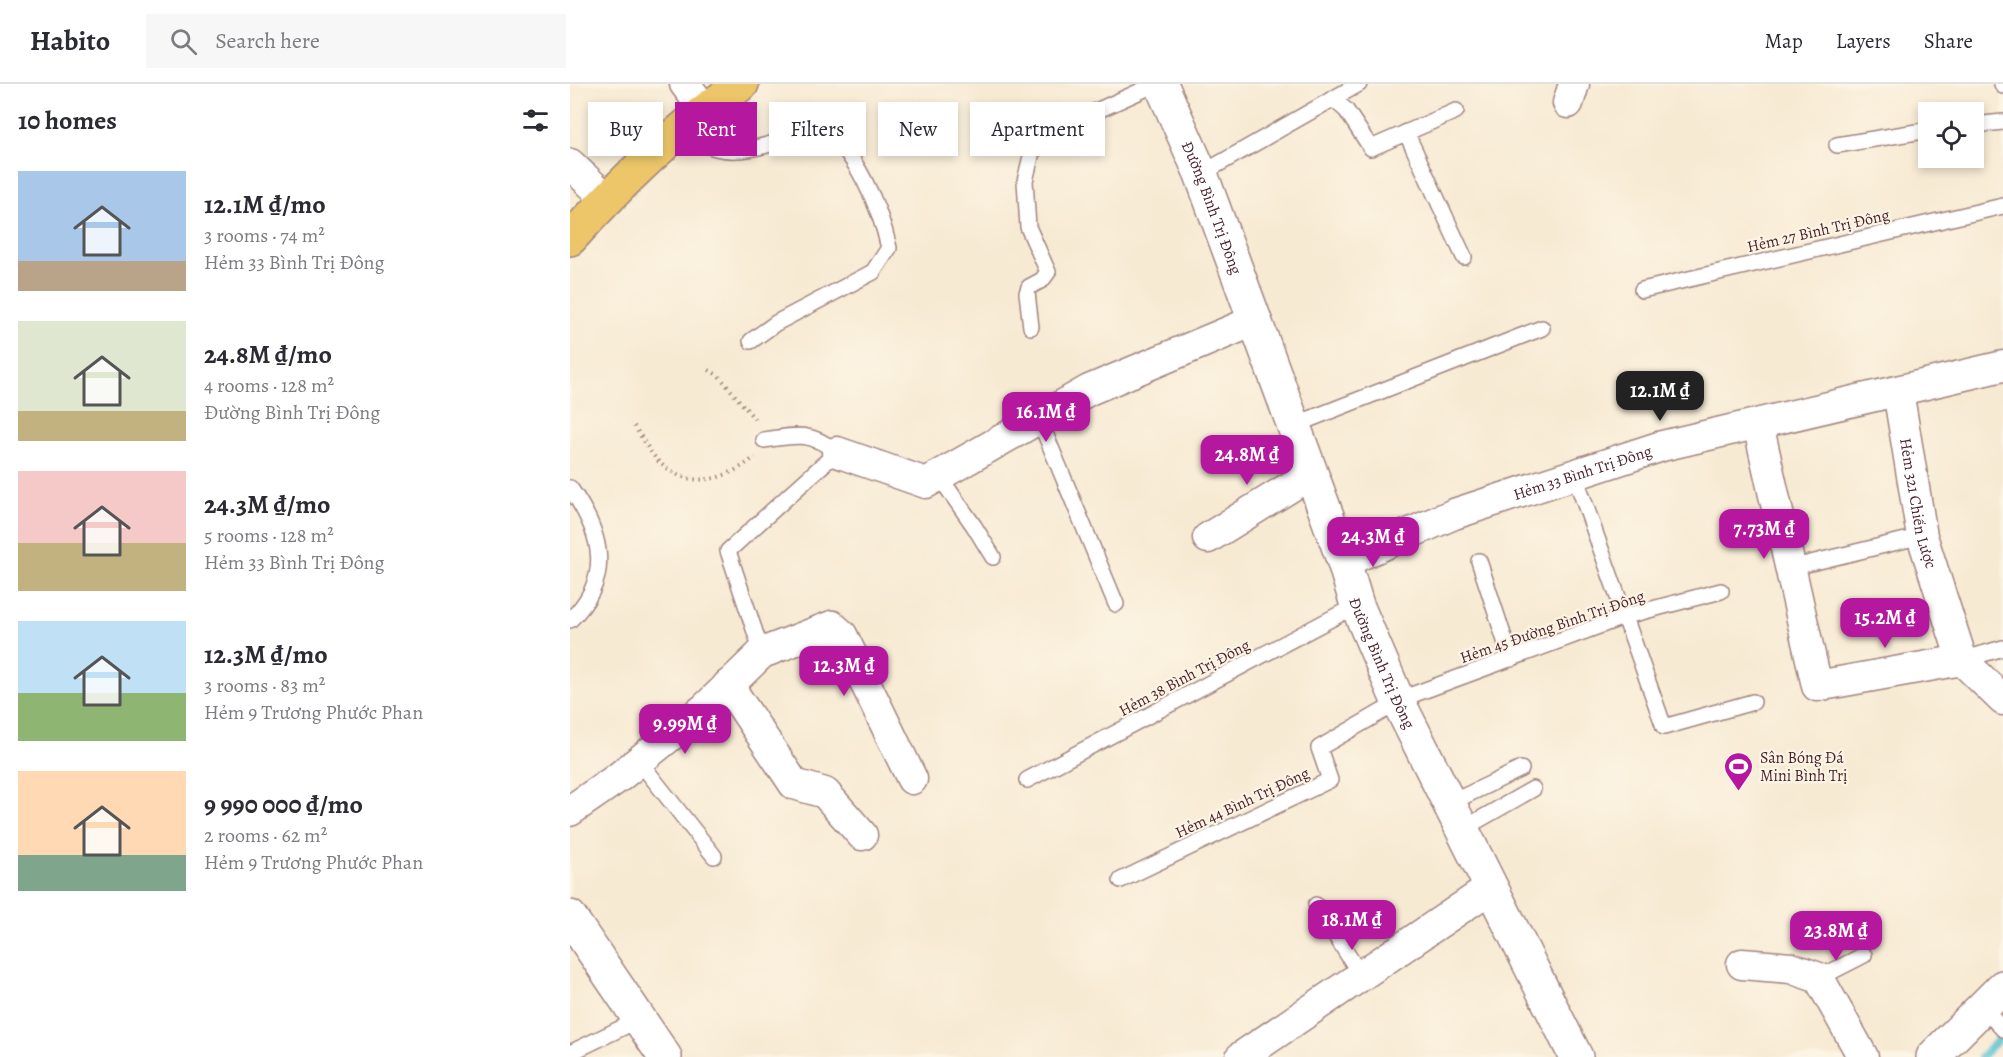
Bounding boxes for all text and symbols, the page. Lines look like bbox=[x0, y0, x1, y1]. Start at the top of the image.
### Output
search box bbox=[146, 14, 566, 68]
text: Habito bbox=[30, 22, 110, 60]
icon: search bbox=[167, 25, 200, 58]
text: Search here bbox=[215, 26, 320, 56]
text: Map bbox=[1764, 27, 1803, 55]
text: Layers bbox=[1836, 27, 1891, 55]
text: Share bbox=[1924, 27, 1973, 55]
chip: Buy bbox=[588, 102, 663, 156]
chip: Rent bbox=[675, 102, 757, 156]
chip: Filters bbox=[769, 102, 866, 156]
chip: New bbox=[878, 102, 958, 156]
chip: Apartment bbox=[970, 102, 1105, 156]
map controls bbox=[1918, 102, 1984, 168]
button: locate bbox=[1918, 102, 1984, 168]
text: 10 homes bbox=[18, 103, 117, 138]
icon: filters bbox=[519, 104, 552, 137]
street label: Đường Bình Trị Đông bbox=[1176, 138, 1247, 278]
text: 12.1M ₫/mo bbox=[204, 187, 326, 222]
icon: home bbox=[66, 195, 138, 267]
street label: Hẻm 27 Bình Trị Đông bbox=[1745, 204, 1892, 258]
text: 3 rooms · 74 m² bbox=[204, 222, 325, 249]
text: Hẻm 33 Bình Trị Đông bbox=[204, 249, 385, 276]
text: 24.8M ₫/mo bbox=[204, 337, 332, 372]
icon: home bbox=[66, 345, 138, 417]
pin: 12.1M ₫ bbox=[1605, 371, 1715, 422]
text: 4 rooms · 128 m² bbox=[204, 372, 334, 399]
text: 12.1M ₫ bbox=[1630, 377, 1690, 404]
pin: 16.1M ₫ bbox=[991, 392, 1101, 443]
text: 16.1M ₫ bbox=[1016, 398, 1076, 425]
text: Đường Bình Trị Đông bbox=[204, 399, 380, 426]
pin: 24.8M ₫ bbox=[1192, 435, 1302, 486]
street label: Hẻm 321 Chiến Lược bbox=[1894, 436, 1942, 572]
street label: Hẻm 33 Bình Trị Đông bbox=[1510, 440, 1655, 506]
text: 24.8M ₫ bbox=[1215, 441, 1279, 468]
text: 24.3M ₫/mo bbox=[204, 487, 331, 522]
icon: home bbox=[66, 495, 138, 567]
pin: 7.73M ₫ bbox=[1709, 509, 1819, 560]
text: 7.73M ₫ bbox=[1733, 515, 1795, 542]
pin: 24.3M ₫ bbox=[1318, 517, 1428, 568]
text: 5 rooms · 128 m² bbox=[204, 522, 334, 549]
text: 24.3M ₫ bbox=[1341, 523, 1405, 550]
text: Hẻm 33 Bình Trị Đông bbox=[204, 549, 385, 576]
street label: Hẻm 45 Đường Bình Trị Đông bbox=[1457, 585, 1648, 669]
street label: Đường Bình Trị Đông bbox=[1343, 595, 1420, 733]
pin: 15.2M ₫ bbox=[1830, 598, 1940, 649]
text: 15.2M ₫ bbox=[1854, 604, 1916, 631]
street label: Hẻm 38 Bình Trị Đông bbox=[1115, 634, 1254, 722]
text: 12.3M ₫/mo bbox=[204, 637, 328, 672]
icon: home bbox=[66, 645, 138, 717]
pin: 12.3M ₫ bbox=[789, 646, 899, 697]
text: 12.3M ₫ bbox=[813, 652, 875, 679]
text: 3 rooms · 83 m² bbox=[204, 672, 325, 699]
text: Hẻm 9 Trương Phước Phan bbox=[204, 699, 423, 726]
pin: 9.99M ₫ bbox=[630, 704, 740, 755]
text: 9.99M ₫ bbox=[653, 710, 717, 737]
place label: Sân Bóng Đá Mini Bình Trị bbox=[1760, 747, 1848, 787]
sports icon: Sân Bóng Đá Mini Bình Trị bbox=[1723, 750, 1755, 792]
street label: Hẻm 44 Bình Trị Đông bbox=[1172, 762, 1313, 844]
text: 9 990 000 ₫/mo bbox=[204, 787, 363, 822]
icon: home bbox=[66, 795, 138, 867]
text: 2 rooms · 62 m² bbox=[204, 822, 327, 849]
text: Hẻm 9 Trương Phước Phan bbox=[204, 849, 423, 876]
pin: 18.1M ₫ bbox=[1297, 900, 1407, 951]
text: 18.1M ₫ bbox=[1322, 906, 1382, 933]
pin: 23.8M ₫ bbox=[1781, 911, 1891, 962]
text: 23.8M ₫ bbox=[1804, 917, 1868, 944]

